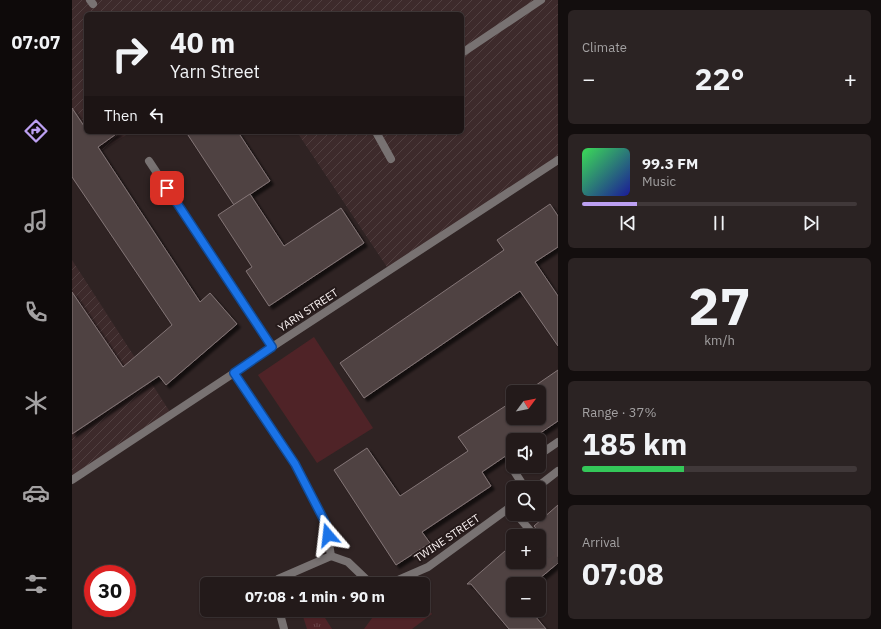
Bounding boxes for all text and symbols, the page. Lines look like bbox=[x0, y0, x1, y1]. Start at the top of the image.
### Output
text: 40 m bbox=[170, 24, 235, 61]
icon: right bbox=[104, 28, 156, 80]
text: 07:07 bbox=[11, 31, 61, 54]
text: Climate bbox=[582, 39, 627, 56]
text: 22° bbox=[694, 59, 745, 98]
text: Yarn Street bbox=[170, 60, 260, 83]
text: − bbox=[582, 64, 595, 93]
text: + bbox=[844, 64, 857, 93]
icon: left bbox=[146, 104, 168, 126]
text: Then bbox=[104, 106, 138, 125]
icon: directions bbox=[22, 117, 50, 145]
text: 99.3 FM bbox=[642, 154, 698, 173]
pin bbox=[150, 171, 184, 205]
text: Music bbox=[642, 173, 676, 190]
icon: arrive bbox=[156, 177, 178, 199]
icon: music bbox=[22, 207, 50, 235]
icon: previous bbox=[617, 212, 639, 234]
icon: pause bbox=[708, 212, 730, 234]
icon: next bbox=[800, 212, 822, 234]
text: 27 bbox=[688, 272, 751, 339]
street label: YARN STREET bbox=[275, 285, 341, 335]
icon: phone bbox=[22, 298, 50, 326]
text: km/h bbox=[704, 332, 735, 349]
north arrow bbox=[506, 385, 546, 425]
map controls bbox=[506, 385, 546, 617]
icon: climate bbox=[22, 389, 50, 417]
text: Range · 37% bbox=[582, 404, 656, 421]
text: 185 km bbox=[582, 424, 687, 463]
button: sound bbox=[506, 433, 546, 473]
icon: car bbox=[22, 479, 50, 507]
button: search bbox=[506, 481, 546, 521]
street label: TWINE STREET bbox=[412, 511, 483, 565]
position arrow bbox=[307, 514, 349, 556]
button: + bbox=[506, 529, 546, 569]
text: Arrival bbox=[582, 534, 620, 551]
text: 07:08 bbox=[582, 554, 664, 593]
speed limit sign: 30 bbox=[84, 565, 136, 617]
icon: filters bbox=[22, 570, 50, 598]
button: − bbox=[506, 577, 546, 617]
text: 07:08 · 1 min · 90 m bbox=[245, 587, 385, 606]

